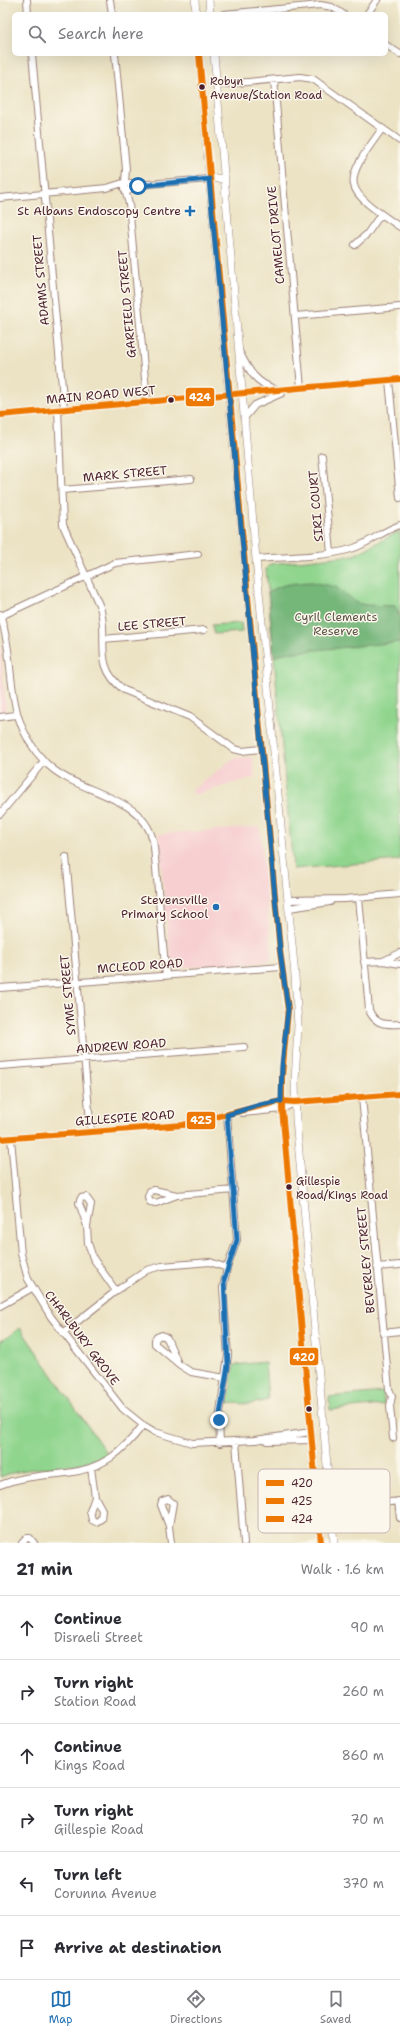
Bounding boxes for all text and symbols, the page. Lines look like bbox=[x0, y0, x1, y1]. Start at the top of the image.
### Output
search box bbox=[12, 12, 388, 56]
icon: search bbox=[26, 23, 48, 45]
text: Search here bbox=[58, 24, 144, 44]
place label: Robyn Avenue/Station Road bbox=[210, 74, 322, 103]
marker: Robyn Avenue/Station Road bbox=[197, 82, 207, 92]
route start bbox=[129, 177, 147, 195]
street label: CAMELOT DRIVE bbox=[264, 185, 288, 285]
place label: St Albans Endoscopy Centre bbox=[17, 203, 181, 219]
marker: St Albans Endoscopy Centre bbox=[184, 205, 196, 217]
street label: ADAMS STREET bbox=[29, 233, 53, 326]
street label: GARFIELD STREET bbox=[114, 249, 140, 359]
street label: MAIN ROAD WEST bbox=[46, 382, 157, 408]
line badge: 424 bbox=[185, 387, 215, 407]
text: 424 bbox=[189, 390, 211, 405]
unlabelled marker bbox=[166, 395, 176, 405]
street label: MARK STREET bbox=[82, 462, 168, 486]
street label: SIRI COURT bbox=[305, 469, 327, 542]
park label: Cyril Clements Reserve bbox=[295, 609, 377, 639]
street label: LEE STREET bbox=[117, 613, 188, 635]
place label: Stevensville Primary School bbox=[121, 892, 208, 922]
marker: Stevensville Primary School bbox=[211, 902, 221, 912]
street label: SYME STREET bbox=[56, 953, 79, 1036]
street label: MCLEOD ROAD bbox=[97, 955, 183, 977]
street label: ANDREW ROAD bbox=[75, 1035, 167, 1057]
street label: GILLESPIE ROAD bbox=[75, 1107, 175, 1129]
line badge: 425 bbox=[186, 1111, 216, 1130]
text: 425 bbox=[190, 1113, 212, 1128]
place label: Gillespie Road/Kings Road bbox=[296, 1174, 388, 1203]
marker: Gillespie Road/Kings Road bbox=[284, 1182, 294, 1192]
street label: BEVERLEY STREET bbox=[353, 1205, 379, 1314]
street label: CHARLBURY GROVE bbox=[41, 1287, 123, 1389]
line badge: 420 bbox=[289, 1347, 319, 1366]
text: 420 bbox=[293, 1350, 315, 1365]
unlabelled marker bbox=[304, 1404, 314, 1414]
route end bbox=[210, 1411, 228, 1429]
legend bbox=[258, 1469, 390, 1533]
text: 420 bbox=[291, 1476, 313, 1491]
text: 425 bbox=[291, 1494, 312, 1509]
text: 424 bbox=[291, 1512, 313, 1527]
text: 21 min bbox=[16, 1558, 73, 1580]
text: Walk · 1.6 km bbox=[301, 1561, 384, 1578]
text: Continue bbox=[54, 1609, 122, 1629]
icon: ahead bbox=[16, 1617, 38, 1639]
text: 90 m bbox=[350, 1619, 384, 1636]
text: Disraeli Street bbox=[54, 1629, 143, 1646]
text: Turn right bbox=[54, 1673, 134, 1693]
icon: right bbox=[16, 1681, 38, 1703]
text: 260 m bbox=[342, 1683, 384, 1700]
text: Station Road bbox=[54, 1693, 136, 1710]
text: Continue bbox=[54, 1737, 122, 1757]
icon: ahead bbox=[16, 1745, 38, 1767]
text: 860 m bbox=[342, 1747, 384, 1764]
text: Kings Road bbox=[54, 1757, 125, 1774]
text: Turn right bbox=[54, 1801, 134, 1821]
icon: right bbox=[16, 1809, 38, 1831]
text: 70 m bbox=[350, 1811, 384, 1828]
text: Gillespie Road bbox=[54, 1821, 144, 1838]
text: Turn left bbox=[54, 1865, 122, 1885]
icon: left bbox=[16, 1873, 38, 1895]
text: 370 m bbox=[342, 1875, 384, 1892]
text: Corunna Avenue bbox=[54, 1885, 157, 1902]
icon: arrive bbox=[16, 1937, 38, 1959]
text: Arrive at destination bbox=[54, 1938, 222, 1958]
tab: Map bbox=[49, 1988, 72, 2027]
tab: Directions bbox=[170, 1988, 222, 2027]
tab: Saved bbox=[320, 1988, 351, 2027]

